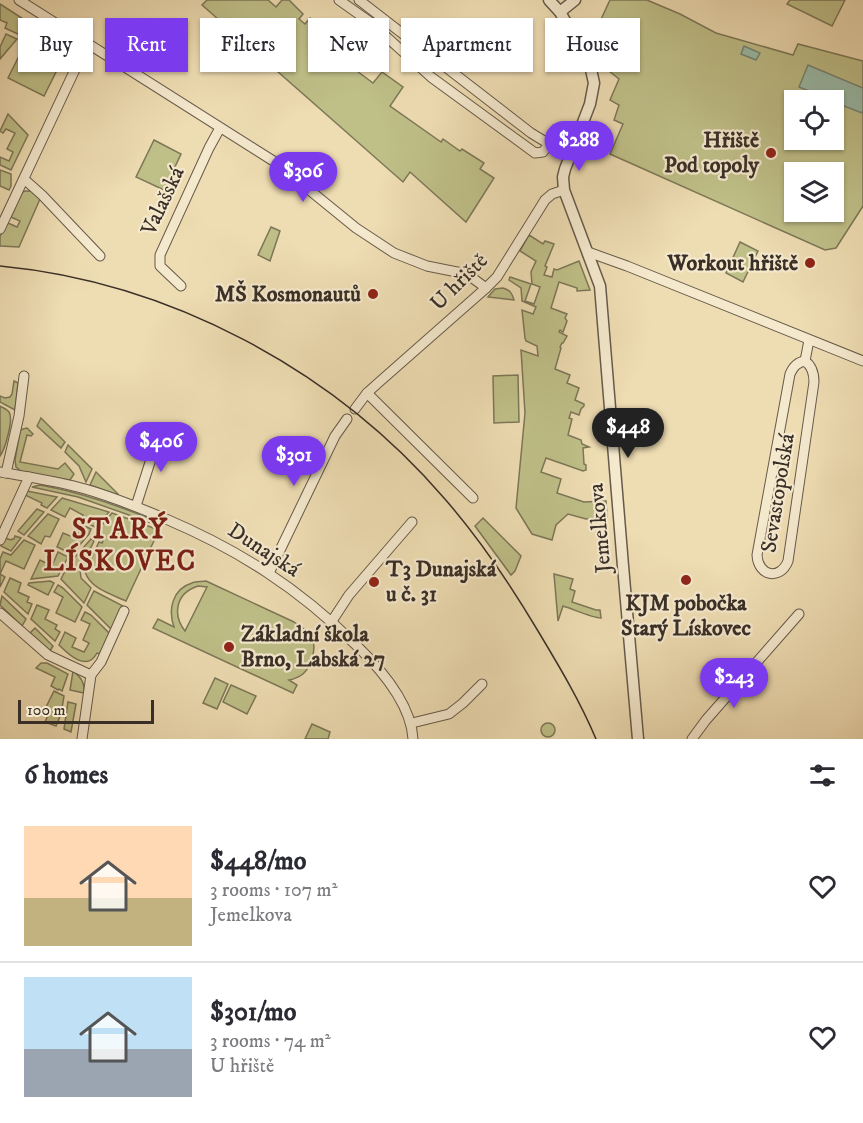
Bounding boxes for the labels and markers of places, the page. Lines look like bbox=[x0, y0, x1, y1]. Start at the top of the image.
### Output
pin: $288 bbox=[543, 121, 615, 172]
place label: Hřiště Pod topoly bbox=[664, 127, 760, 179]
marker: Hřiště Pod topoly bbox=[764, 146, 778, 160]
pin: $306 bbox=[267, 152, 339, 203]
place label: Workout hřiště bbox=[667, 250, 798, 277]
marker: Workout hřiště bbox=[803, 256, 817, 270]
place label: MŠ Kosmonautů bbox=[215, 280, 361, 308]
marker: MŠ Kosmonautů bbox=[366, 287, 380, 301]
pin: $448 bbox=[592, 408, 664, 459]
pin: $406 bbox=[125, 422, 197, 473]
pin: $301 bbox=[258, 436, 330, 487]
place label: T3 Dunajská u č. 31 bbox=[385, 556, 497, 608]
marker: KJM pobočka Starý Lískovec bbox=[679, 573, 693, 587]
marker: T3 Dunajská u č. 31 bbox=[367, 575, 381, 589]
place label: KJM pobočka Starý Lískovec bbox=[621, 590, 751, 642]
place label: Základní škola Brno, Labská 27 bbox=[241, 621, 385, 673]
marker: Základní škola Brno, Labská 27 bbox=[222, 640, 236, 654]
pin: $243 bbox=[698, 658, 770, 709]

